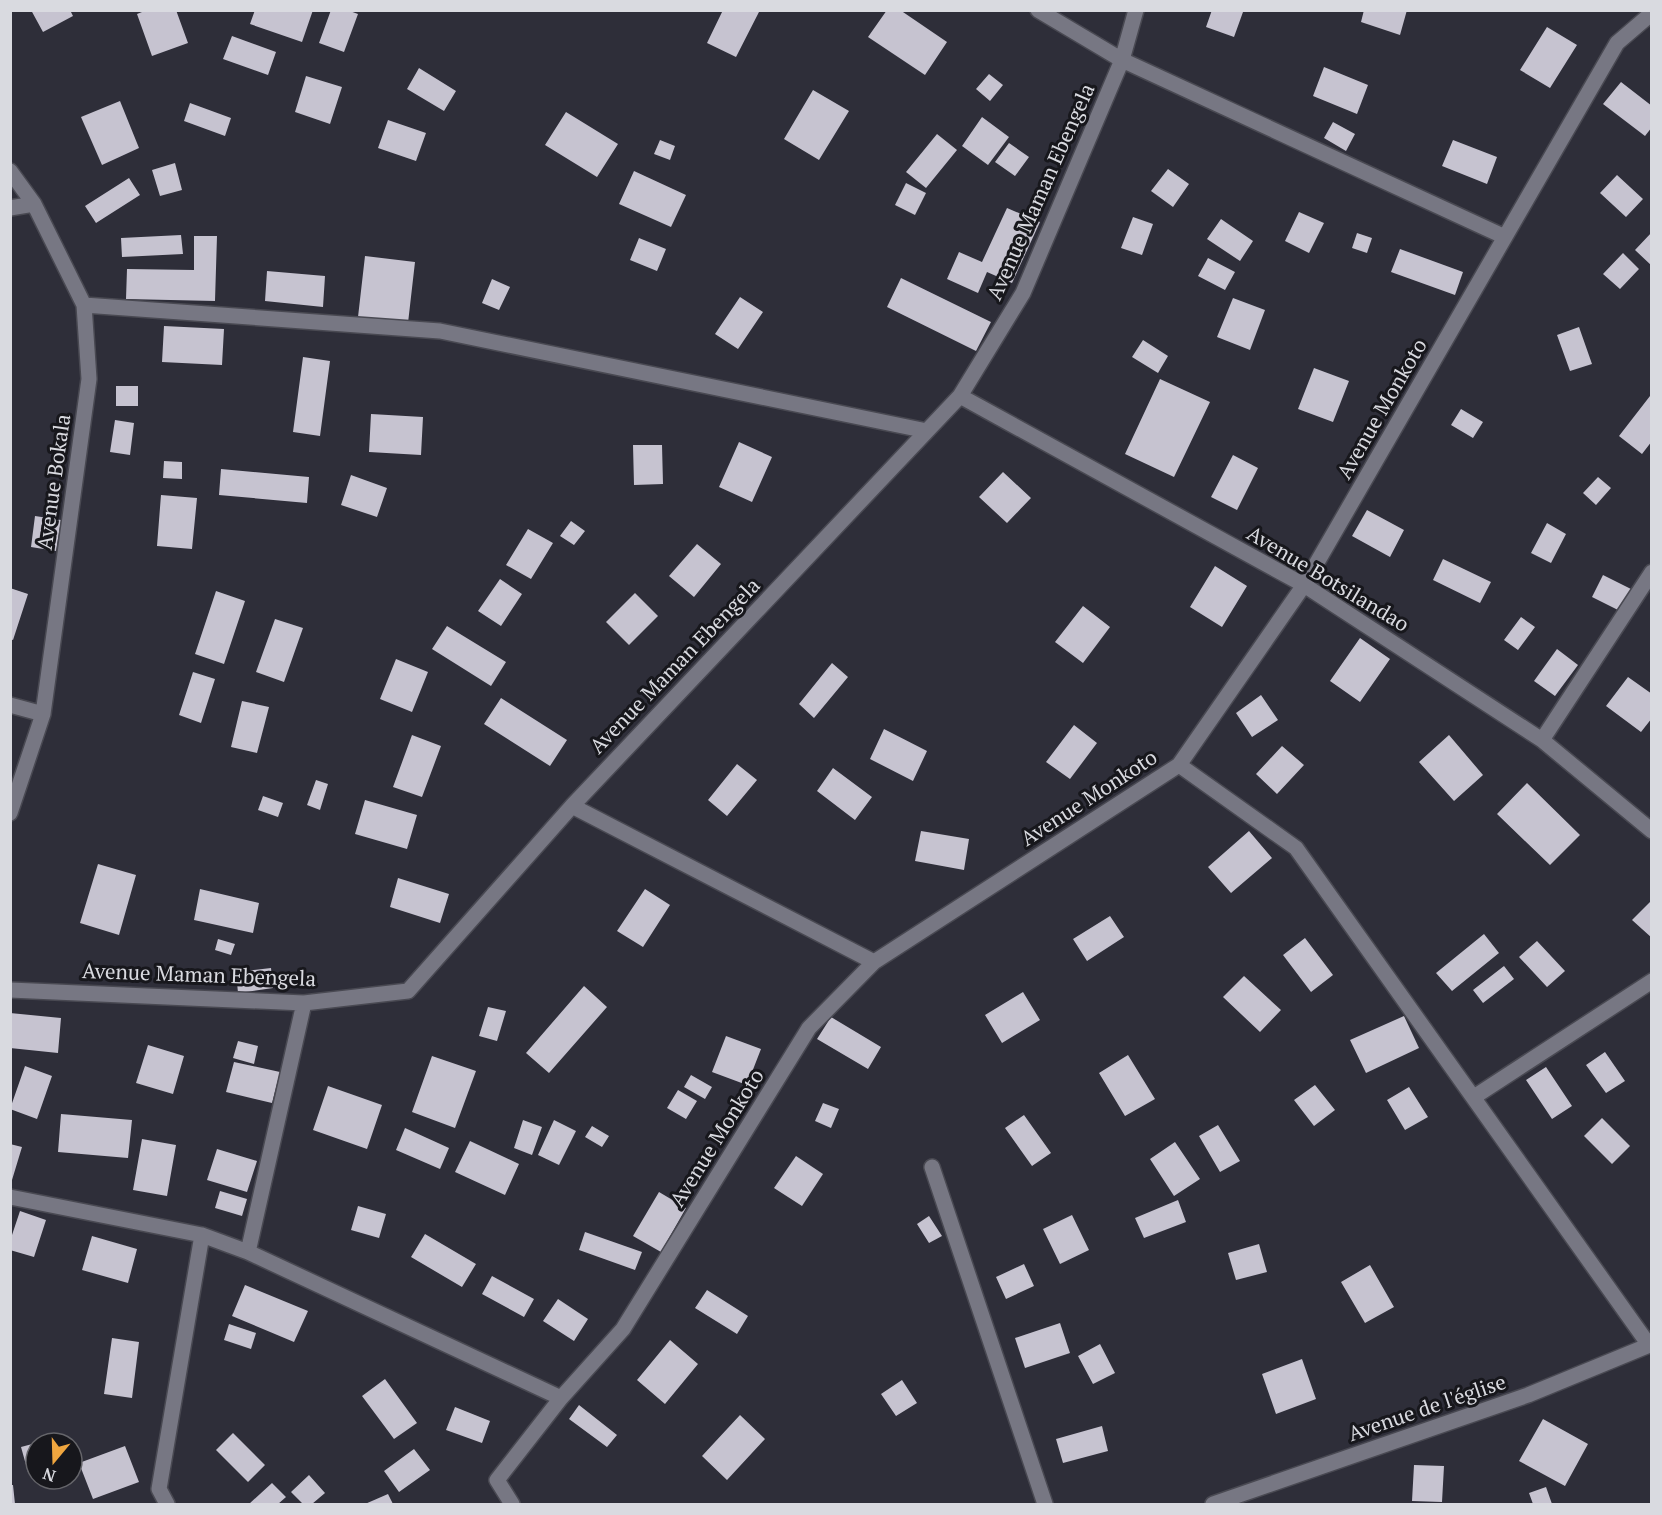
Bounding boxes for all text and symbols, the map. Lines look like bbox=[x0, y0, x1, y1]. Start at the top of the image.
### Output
street label: Avenue Maman Ebengela bbox=[980, 79, 1101, 304]
street label: Avenue Monkoto bbox=[1330, 333, 1433, 484]
street label: Avenue Bokala bbox=[30, 412, 76, 552]
street label: Avenue Botsilandao bbox=[1242, 519, 1415, 638]
street label: Avenue Maman Ebengela bbox=[583, 571, 766, 759]
street label: Avenue Monkoto bbox=[1015, 743, 1162, 852]
street label: Avenue Maman Ebengela bbox=[82, 956, 317, 992]
street label: Avenue Monkoto bbox=[663, 1063, 770, 1212]
street label: Avenue de l'église bbox=[1344, 1367, 1509, 1447]
north arrow bbox=[24, 1431, 84, 1491]
text: N bbox=[40, 1463, 58, 1488]

